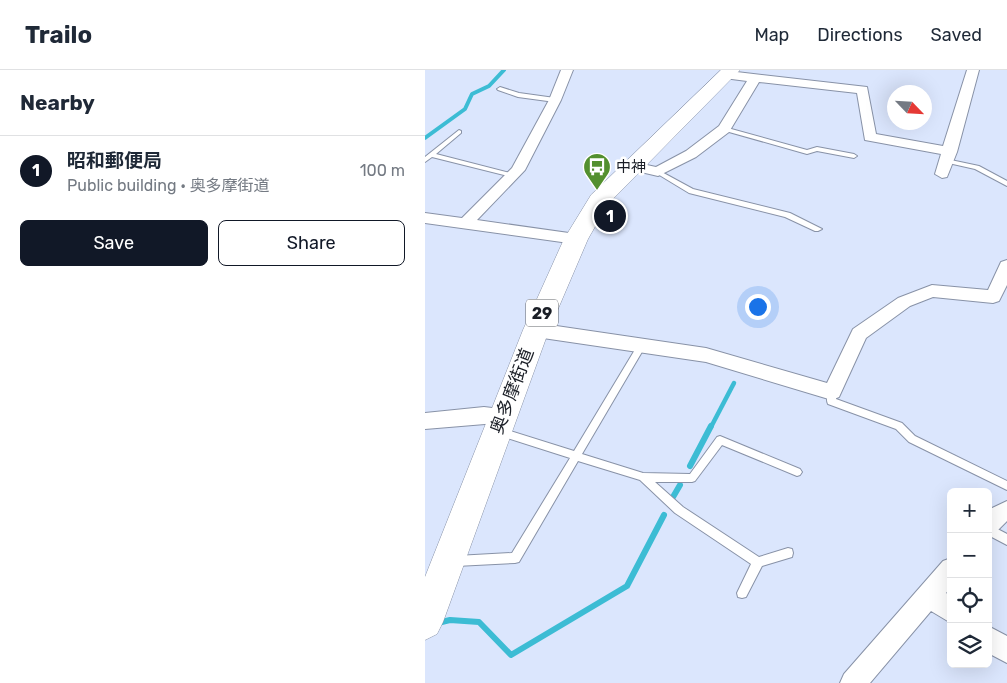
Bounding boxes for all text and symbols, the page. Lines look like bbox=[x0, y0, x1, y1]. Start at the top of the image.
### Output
text: Trailo bbox=[25, 21, 92, 49]
text: Map bbox=[754, 24, 789, 46]
text: Directions bbox=[817, 24, 903, 46]
text: Saved bbox=[931, 24, 982, 46]
north arrow bbox=[887, 85, 932, 130]
text: Nearby bbox=[20, 90, 95, 115]
text: 昭和郵便局 bbox=[67, 149, 162, 172]
bus stop icon: 中神 bbox=[582, 152, 612, 191]
place label: 中神 bbox=[616, 158, 646, 176]
text: 1 bbox=[32, 161, 40, 180]
text: 100 m bbox=[360, 161, 405, 180]
text: Public building · 奥多摩街道 bbox=[67, 176, 270, 195]
pin: 1 bbox=[594, 197, 626, 235]
button: Save bbox=[20, 220, 208, 266]
button: Share bbox=[218, 220, 405, 266]
your location bbox=[745, 294, 771, 320]
road number: 29 bbox=[526, 300, 558, 326]
street label: 奥多摩街道 bbox=[486, 345, 538, 437]
map controls bbox=[947, 488, 992, 668]
button: + bbox=[947, 488, 992, 533]
button: − bbox=[947, 533, 992, 578]
button: locate bbox=[947, 578, 992, 623]
button: layers bbox=[947, 623, 992, 668]

